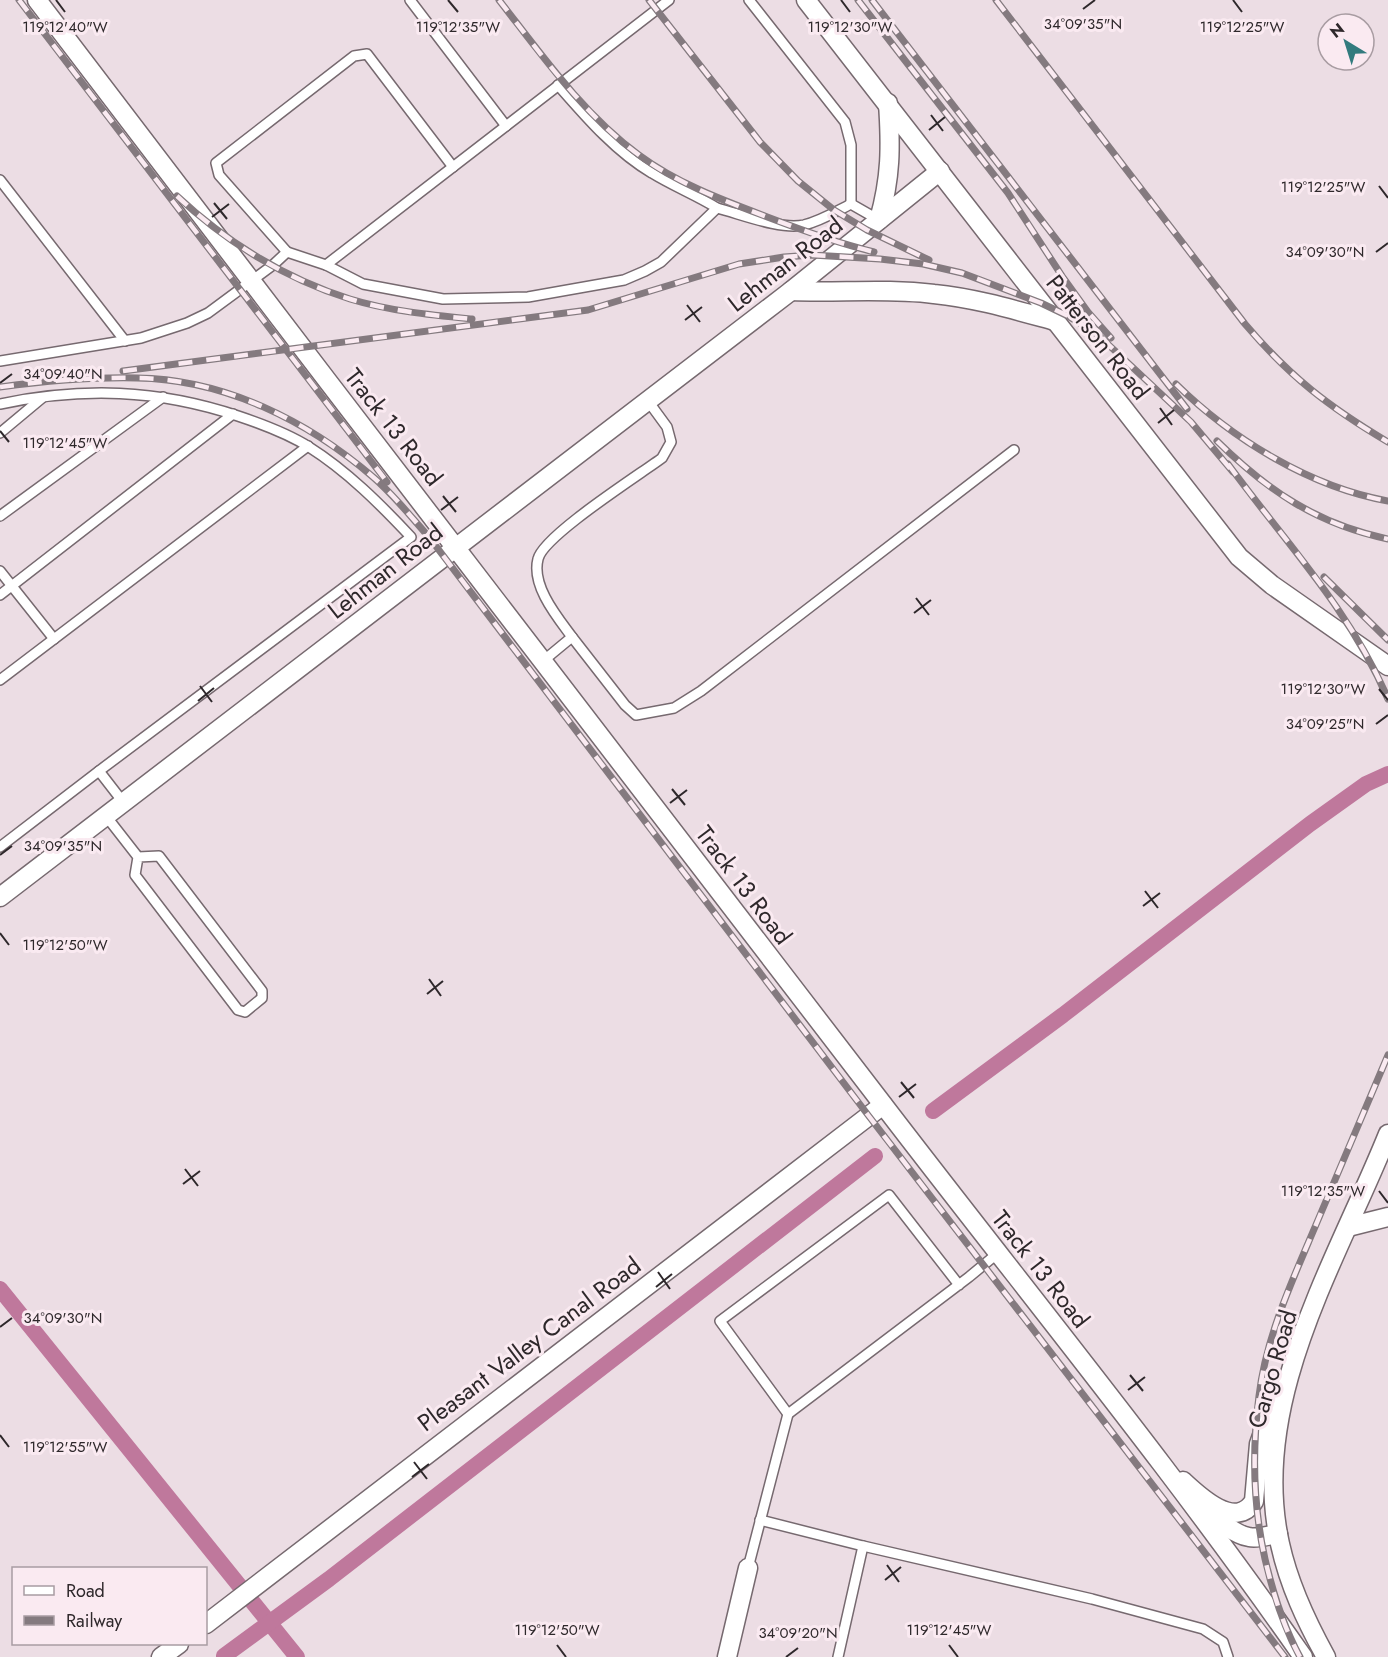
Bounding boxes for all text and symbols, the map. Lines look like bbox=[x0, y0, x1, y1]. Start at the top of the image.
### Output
north arrow bbox=[1316, 12, 1376, 72]
text: 34°09'35"N bbox=[1044, 13, 1122, 35]
text: 119°12'40"W bbox=[22, 16, 108, 38]
text: 119°12'35"W bbox=[416, 16, 500, 38]
text: 119°12'30"W bbox=[808, 16, 893, 38]
text: 119°12'25"W bbox=[1200, 16, 1284, 38]
text: N bbox=[1325, 18, 1349, 44]
text: 119°12'25"W bbox=[1281, 176, 1365, 198]
street label: Lehman Road bbox=[720, 208, 850, 320]
text: 34°09'30"N bbox=[1286, 241, 1364, 263]
street label: Patterson Road bbox=[1038, 267, 1158, 407]
street label: Track 13 Road bbox=[337, 361, 451, 493]
text: 34°09'40"N bbox=[23, 363, 103, 385]
text: 119°12'45"W bbox=[23, 432, 108, 454]
street label: Lehman Road bbox=[320, 515, 450, 627]
text: 119°12'30"W bbox=[1281, 678, 1366, 700]
text: 34°09'25"N bbox=[1286, 713, 1364, 735]
street label: Track 13 Road bbox=[688, 818, 800, 952]
text: 34°09'35"N bbox=[24, 835, 102, 857]
text: 119°12'50"W bbox=[22, 934, 108, 956]
text: 119°12'35"W bbox=[1281, 1180, 1365, 1202]
street label: Track 13 Road bbox=[984, 1203, 1098, 1335]
street label: Pleasant Valley Canal Road bbox=[410, 1248, 648, 1440]
street label: Cargo Road bbox=[1238, 1306, 1306, 1432]
text: 34°09'30"N bbox=[24, 1307, 102, 1329]
text: 119°12'55"W bbox=[23, 1436, 107, 1458]
legend bbox=[12, 1567, 207, 1645]
text: Road bbox=[66, 1578, 105, 1604]
text: Railway bbox=[66, 1608, 122, 1634]
text: 119°12'50"W bbox=[514, 1619, 600, 1641]
text: 119°12'45"W bbox=[907, 1619, 992, 1641]
text: 34°09'20"N bbox=[758, 1622, 838, 1644]

